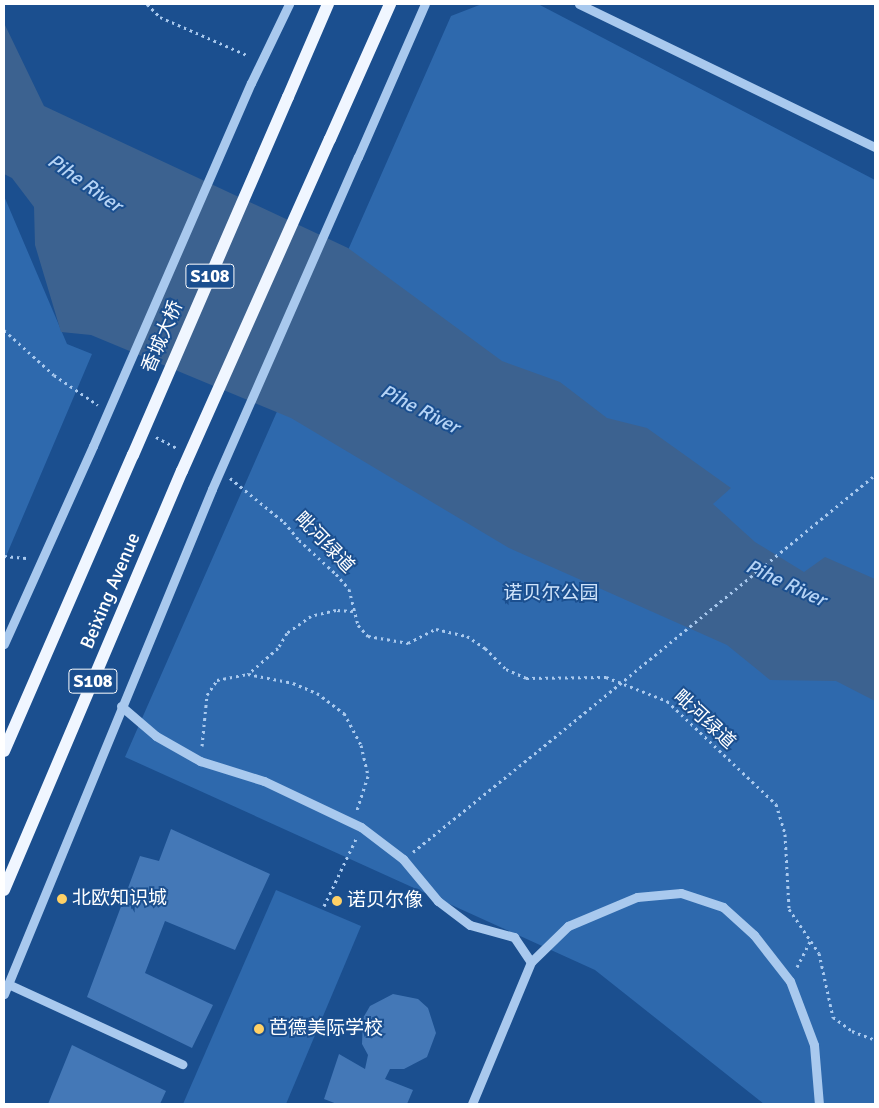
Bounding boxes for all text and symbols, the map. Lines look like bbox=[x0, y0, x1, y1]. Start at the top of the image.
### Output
water label: Pihe River bbox=[43, 149, 127, 217]
road number: S108 bbox=[185, 260, 235, 292]
street label: 香城大桥 bbox=[138, 298, 188, 376]
water label: Pihe River bbox=[376, 379, 464, 439]
street label: 毗河绿道 bbox=[289, 508, 359, 578]
street label: Beixing Avenue bbox=[76, 529, 146, 653]
water label: Pihe River bbox=[742, 554, 830, 612]
park label: 诺贝尔公园 bbox=[504, 583, 598, 605]
road number: S108 bbox=[68, 666, 118, 696]
street label: 毗河绿道 bbox=[668, 686, 740, 754]
place label: 北欧知识城 bbox=[72, 888, 167, 910]
place label: 诺贝尔像 bbox=[347, 890, 423, 912]
marker: 北欧知识城 bbox=[56, 893, 68, 905]
marker: 诺贝尔像 bbox=[331, 895, 343, 907]
place label: 芭德美际学校 bbox=[269, 1018, 383, 1040]
marker: 芭德美际学校 bbox=[253, 1023, 265, 1035]

